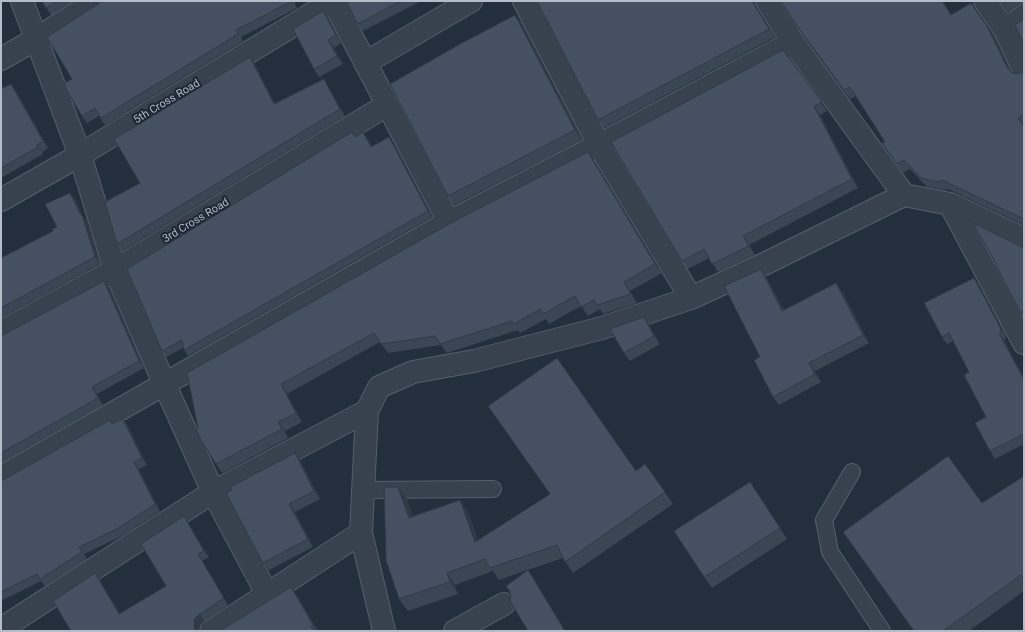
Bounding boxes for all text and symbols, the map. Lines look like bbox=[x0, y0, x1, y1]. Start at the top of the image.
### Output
street label: 5th Cross Road bbox=[131, 77, 203, 127]
street label: 3rd Cross Road bbox=[160, 196, 232, 246]

